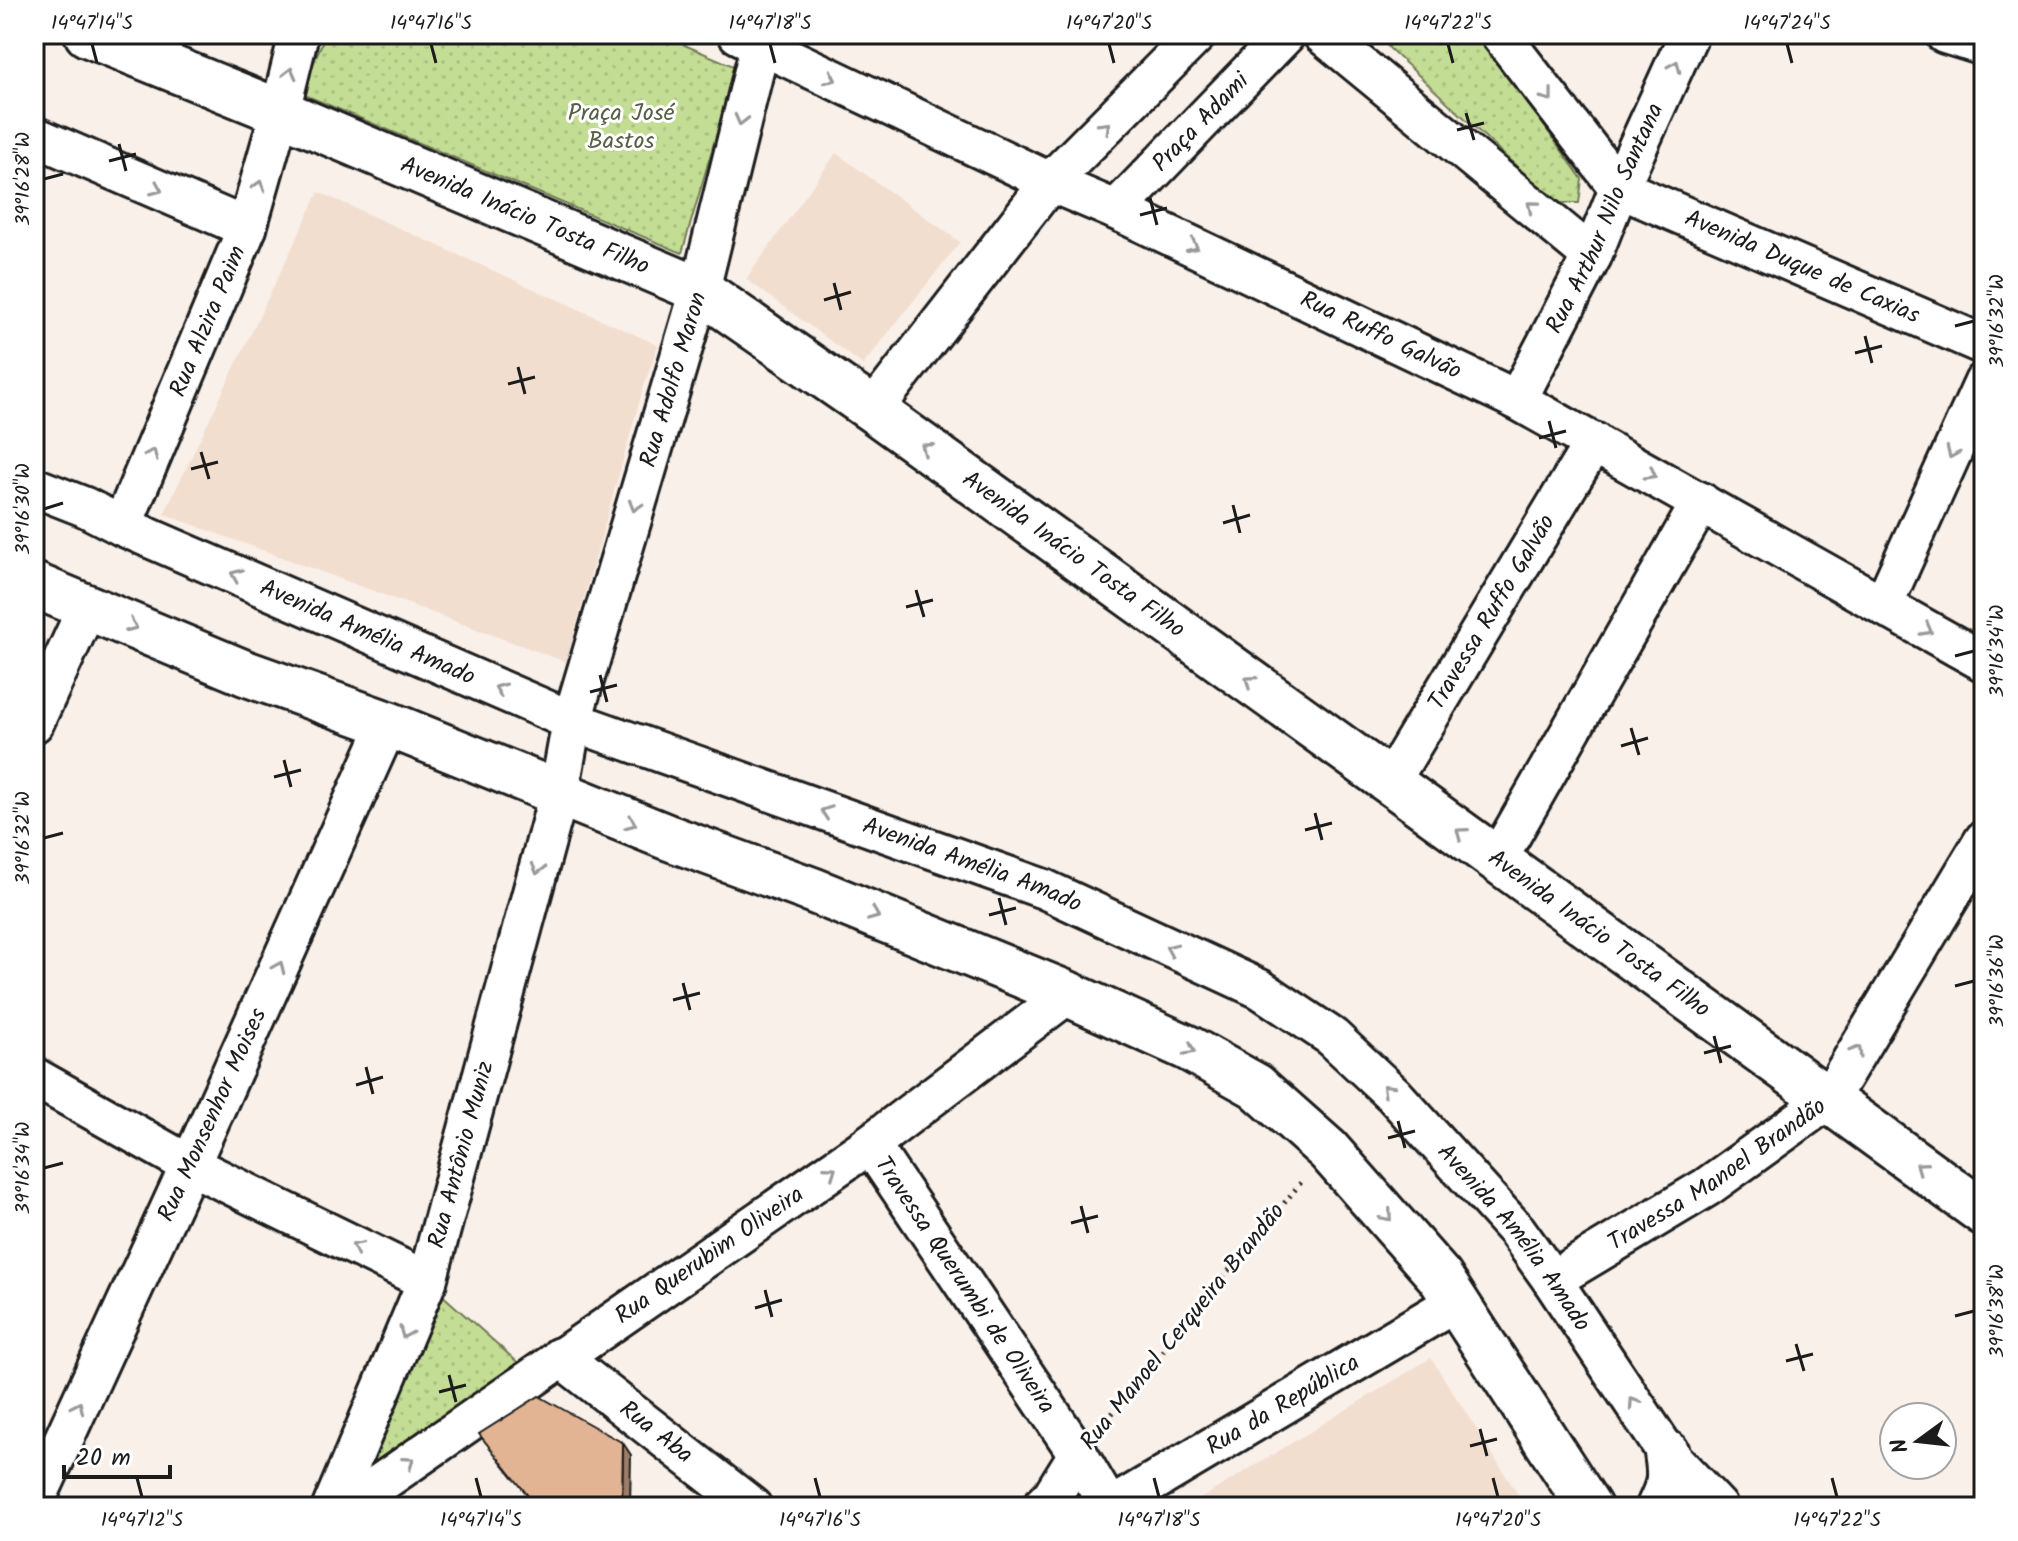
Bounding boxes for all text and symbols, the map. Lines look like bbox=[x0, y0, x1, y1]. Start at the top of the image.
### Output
text: 14°47'14"S bbox=[51, 8, 133, 40]
text: 14°47'16"S bbox=[390, 8, 472, 40]
text: 14°47'18"S bbox=[729, 8, 812, 40]
text: 14°47'20"S bbox=[1066, 8, 1152, 40]
text: 14°47'22"S bbox=[1404, 8, 1492, 40]
text: 14°47'24"S bbox=[1743, 8, 1831, 40]
one-way arrow bbox=[1665, 60, 1681, 74]
street label: Praça Adami bbox=[1143, 62, 1260, 181]
one-way arrow bbox=[281, 67, 298, 81]
one-way arrow bbox=[822, 68, 837, 84]
one-way arrow bbox=[1538, 87, 1552, 102]
park label: Praça José Bastos bbox=[568, 94, 676, 161]
street label: Rua Arthur Nilo Santana bbox=[1535, 97, 1675, 341]
one-way arrow bbox=[734, 113, 751, 126]
one-way arrow bbox=[1096, 122, 1110, 136]
text: 39°16'28"W bbox=[8, 132, 40, 226]
street label: Avenida Inácio Tosta Filho bbox=[394, 146, 656, 286]
one-way arrow bbox=[149, 180, 163, 196]
one-way arrow bbox=[250, 180, 266, 194]
street label: Avenida Duque de Caxias bbox=[1678, 199, 1926, 335]
one-way arrow bbox=[1526, 201, 1541, 216]
one-way arrow bbox=[1185, 236, 1200, 252]
street label: Rua Alzira Paim bbox=[159, 239, 257, 403]
text: 39°16'32"W bbox=[1982, 274, 2014, 368]
street label: Rua Ruffo Galvão bbox=[1293, 280, 1468, 391]
street label: Rua Adolfo Maron bbox=[629, 287, 718, 472]
one-way arrow bbox=[920, 443, 934, 457]
one-way arrow bbox=[1946, 445, 1962, 460]
one-way arrow bbox=[143, 448, 159, 462]
street label: Avenida Inácio Tosta Filho bbox=[954, 460, 1194, 648]
text: 39°16'30"W bbox=[8, 463, 40, 555]
one-way arrow bbox=[1643, 464, 1657, 480]
one-way arrow bbox=[628, 498, 644, 512]
street label: Travessa Ruffo Galvão bbox=[1418, 507, 1566, 718]
street label: Avenida Amélia Amado bbox=[254, 568, 482, 696]
one-way arrow bbox=[230, 569, 244, 585]
text: 39°16'34"W bbox=[1982, 605, 2014, 697]
one-way arrow bbox=[124, 617, 138, 633]
one-way arrow bbox=[1918, 620, 1933, 635]
one-way arrow bbox=[1245, 676, 1259, 691]
one-way arrow bbox=[494, 683, 508, 699]
text: 39°16'32"W bbox=[8, 791, 40, 885]
one-way arrow bbox=[820, 805, 834, 821]
street label: Avenida Amélia Amado bbox=[857, 806, 1089, 924]
one-way arrow bbox=[623, 813, 637, 829]
one-way arrow bbox=[1456, 829, 1470, 843]
street label: Avenida Inácio Tosta Filho bbox=[1479, 839, 1719, 1028]
one-way arrow bbox=[531, 861, 548, 875]
one-way arrow bbox=[866, 906, 880, 922]
text: 39°16'36"W bbox=[1982, 934, 2014, 1028]
one-way arrow bbox=[1165, 943, 1180, 959]
one-way arrow bbox=[269, 961, 285, 975]
street label: Rua Monsenhor Moises bbox=[147, 1002, 278, 1228]
one-way arrow bbox=[1182, 1040, 1197, 1055]
one-way arrow bbox=[1847, 1045, 1863, 1060]
street label: Rua Antônio Muniz bbox=[417, 1057, 505, 1253]
one-way arrow bbox=[1382, 1085, 1397, 1099]
street label: Travessa Manoel Brandão bbox=[1600, 1087, 1835, 1262]
text: 39°16'34"W bbox=[8, 1122, 40, 1214]
street label: Avenida Amélia Amado bbox=[1427, 1135, 1601, 1340]
street label: Travessa Querumbi de Oliveira bbox=[864, 1148, 1065, 1422]
one-way arrow bbox=[1915, 1162, 1929, 1177]
one-way arrow bbox=[822, 1166, 836, 1181]
street label: Rua Querubim Oliveira bbox=[607, 1176, 812, 1335]
street label: Rua Manoel Cerqueira Brandão bbox=[1070, 1194, 1296, 1460]
one-way arrow bbox=[1377, 1207, 1391, 1222]
one-way arrow bbox=[351, 1241, 365, 1257]
text: 39°16'38"W bbox=[1982, 1264, 2014, 1358]
one-way arrow bbox=[398, 1325, 414, 1340]
street label: Rua da República bbox=[1198, 1344, 1367, 1466]
street label: Rua Aba bbox=[611, 1391, 702, 1474]
one-way arrow bbox=[1629, 1397, 1644, 1412]
one-way arrow bbox=[68, 1401, 84, 1416]
north arrow bbox=[1878, 1401, 1958, 1481]
scale bar bbox=[64, 1429, 170, 1479]
text: N bbox=[1882, 1434, 1920, 1457]
text: 20 m bbox=[76, 1439, 131, 1478]
one-way arrow bbox=[401, 1457, 415, 1472]
text: 14°47'12"S bbox=[101, 1505, 184, 1537]
text: 14°47'14"S bbox=[440, 1505, 522, 1537]
text: 14°47'16"S bbox=[779, 1505, 861, 1537]
text: 14°47'18"S bbox=[1118, 1505, 1201, 1537]
text: 14°47'20"S bbox=[1455, 1505, 1541, 1537]
text: 14°47'22"S bbox=[1793, 1505, 1881, 1537]

